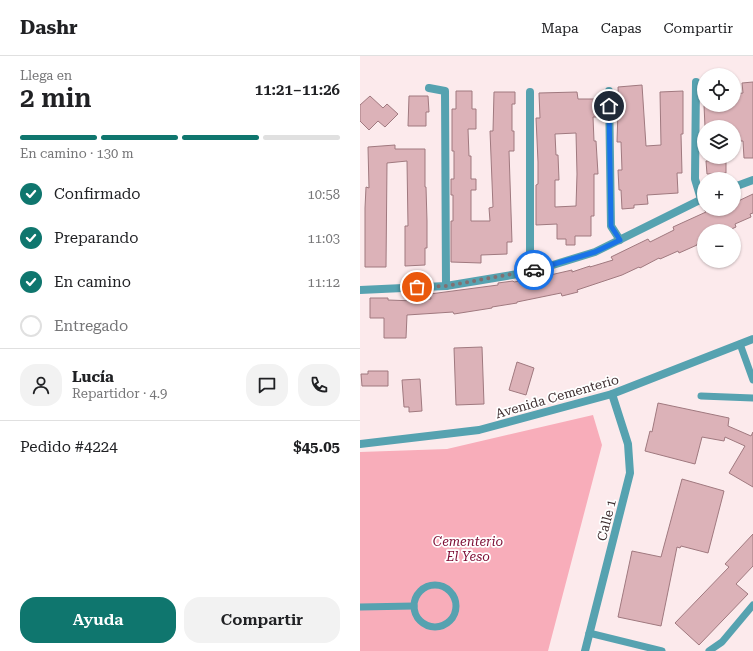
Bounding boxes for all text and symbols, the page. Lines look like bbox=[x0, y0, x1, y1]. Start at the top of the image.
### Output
text: Dashr bbox=[20, 16, 78, 39]
text: Mapa bbox=[541, 20, 579, 36]
text: Capas bbox=[601, 20, 642, 36]
text: Compartir bbox=[664, 20, 733, 36]
text: Llega en bbox=[20, 68, 72, 83]
map controls bbox=[697, 68, 741, 268]
button: locate bbox=[697, 68, 741, 112]
text: 11:21–11:26 bbox=[255, 81, 340, 99]
text: 2 min bbox=[20, 83, 92, 113]
pin bbox=[592, 89, 626, 123]
icon: home bbox=[598, 95, 620, 117]
button: layers bbox=[697, 120, 741, 164]
text: En camino · 130 m bbox=[20, 146, 134, 161]
button: + bbox=[697, 172, 741, 216]
icon: check bbox=[20, 183, 42, 205]
text: Confirmado bbox=[54, 185, 141, 203]
text: 10:58 bbox=[308, 187, 340, 202]
button: − bbox=[697, 224, 741, 268]
icon: check bbox=[20, 227, 42, 249]
text: Preparando bbox=[54, 229, 138, 247]
text: 11:03 bbox=[308, 231, 340, 246]
courier bbox=[514, 250, 554, 290]
icon: car bbox=[523, 259, 545, 281]
pin bbox=[400, 270, 434, 304]
icon: check bbox=[20, 271, 42, 293]
text: En camino bbox=[54, 273, 131, 291]
text: 11:12 bbox=[308, 275, 340, 290]
icon: bag bbox=[406, 276, 428, 298]
text: Entregado bbox=[54, 317, 128, 335]
button: person bbox=[20, 364, 62, 406]
button: chat bbox=[246, 364, 288, 406]
button: phone bbox=[298, 364, 340, 406]
text: Lucía bbox=[72, 368, 114, 386]
street label: Avenida Cementerio bbox=[494, 372, 621, 421]
text: Repartidor · 4.9 bbox=[72, 386, 167, 401]
text: Pedido #4224 bbox=[20, 438, 118, 456]
text: $45.05 bbox=[293, 438, 340, 456]
street label: Calle 1 bbox=[594, 498, 619, 542]
park label: Cementerio El Yeso bbox=[433, 534, 503, 564]
button: Ayuda bbox=[20, 597, 176, 643]
button: Compartir bbox=[184, 597, 340, 643]

